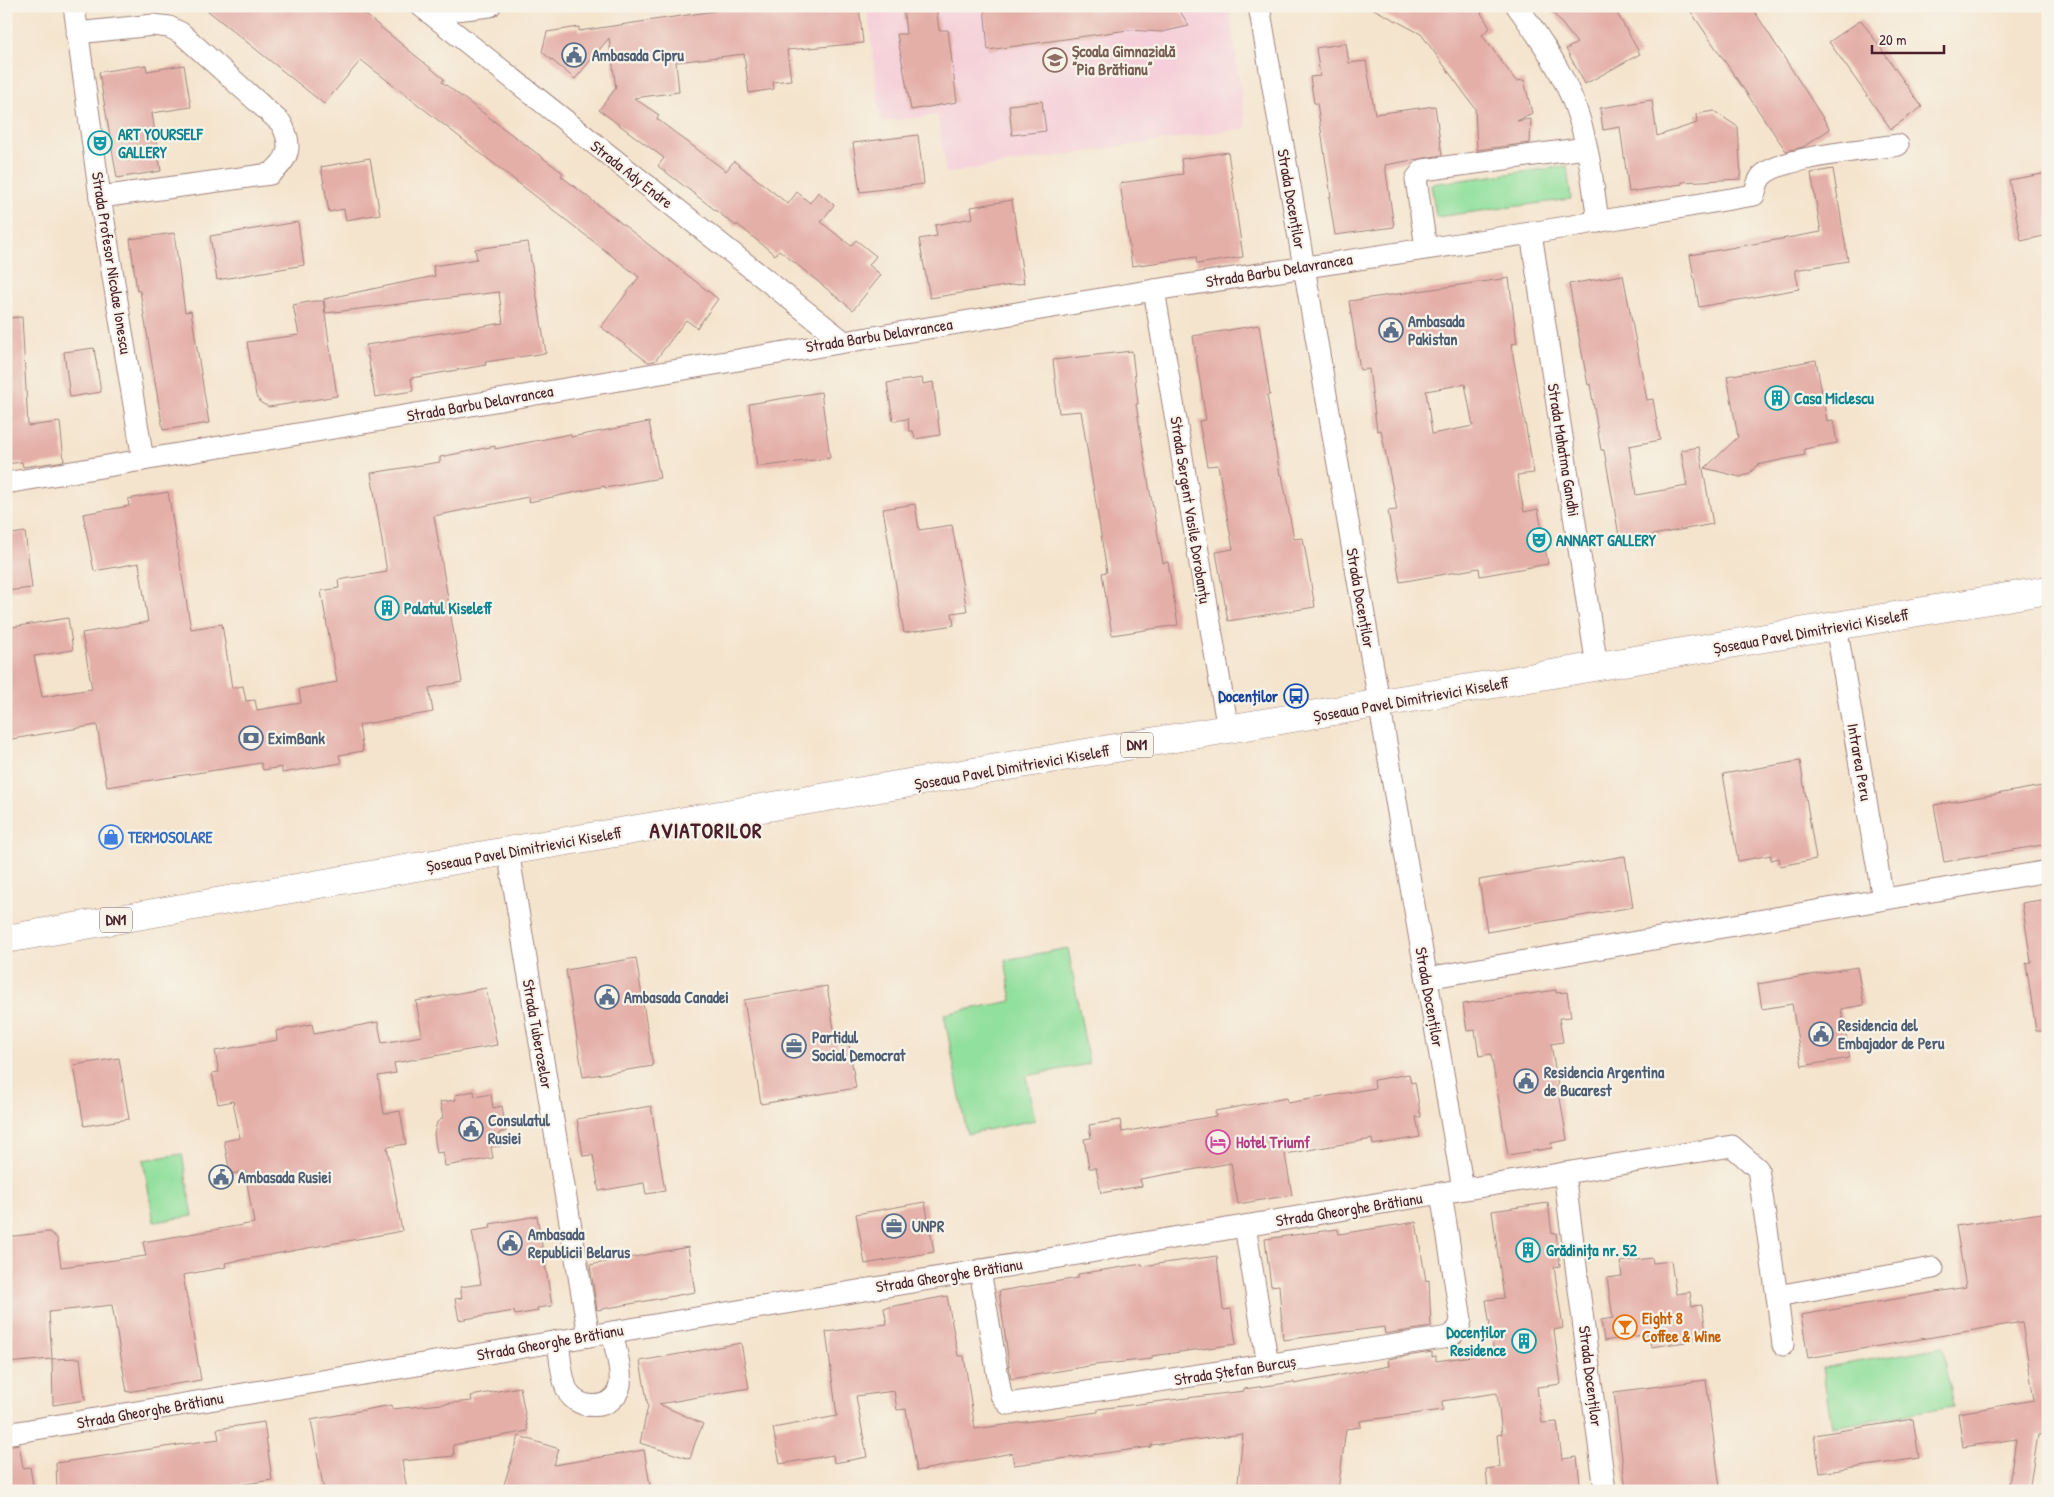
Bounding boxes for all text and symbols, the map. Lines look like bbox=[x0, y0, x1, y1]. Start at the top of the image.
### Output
scale bar bbox=[1872, 22, 1944, 54]
text: 20 m bbox=[1879, 29, 1906, 50]
place label: Școala Gimnazială ”Pia Brătianu” bbox=[1072, 40, 1176, 80]
public building icon: Ambasada Cipru bbox=[561, 42, 587, 68]
place label: Ambasada Cipru bbox=[592, 44, 685, 67]
school or university icon: Școala Gimnazială ”Pia Brătianu” bbox=[1042, 47, 1068, 73]
place label: ART YOURSELF GALLERY bbox=[118, 123, 204, 163]
theatre icon: ART YOURSELF GALLERY bbox=[87, 130, 113, 156]
street label: Strada Ady Endre bbox=[586, 135, 678, 214]
street label: Strada Docenților bbox=[1272, 147, 1312, 251]
street label: Strada Profesor Nicolae Ionescu bbox=[87, 170, 137, 356]
street label: Strada Barbu Delavrancea bbox=[1204, 248, 1354, 292]
place label: Ambasada Pakistan bbox=[1408, 310, 1465, 350]
street label: Strada Barbu Delavrancea bbox=[804, 313, 954, 357]
public building icon: Ambasada Pakistan bbox=[1378, 317, 1404, 343]
street label: Strada Barbu Delavrancea bbox=[405, 379, 555, 427]
street label: Strada Mahatma Gandhi bbox=[1543, 382, 1585, 518]
building icon: Casa Miclescu bbox=[1764, 385, 1790, 411]
place label: Casa Miclescu bbox=[1794, 387, 1874, 409]
street label: Strada Sergent Vasile Dorobanțu bbox=[1165, 415, 1217, 606]
theatre icon: ANNART GALLERY bbox=[1526, 527, 1552, 553]
place label: ANNART GALLERY bbox=[1556, 529, 1657, 551]
street label: Strada Docenților bbox=[1341, 546, 1381, 650]
building icon: Palatul Kiseleff bbox=[374, 595, 400, 621]
place label: Palatul Kiseleff bbox=[404, 597, 492, 619]
street label: Șoseaua Pavel Dimitrievici Kiseleff bbox=[1712, 603, 1911, 659]
street label: Șoseaua Pavel Dimitrievici Kiseleff bbox=[1312, 671, 1511, 727]
bus stop icon: Docenților bbox=[1283, 683, 1309, 709]
place label: Docenților bbox=[1218, 685, 1279, 707]
street label: Intrarea Peru bbox=[1842, 722, 1878, 803]
bank icon: EximBank bbox=[238, 725, 264, 751]
place label: EximBank bbox=[268, 727, 325, 749]
road number: DN1 bbox=[1121, 732, 1153, 758]
street label: Șoseaua Pavel Dimitrievici Kiseleff bbox=[913, 739, 1112, 795]
district label: AVIATORILOR bbox=[649, 816, 763, 845]
street label: Șoseaua Pavel Dimitrievici Kiseleff bbox=[425, 821, 624, 877]
shop icon: TERMOSOLARE bbox=[98, 824, 124, 850]
place label: TERMOSOLARE bbox=[127, 826, 214, 848]
road number: DN1 bbox=[100, 908, 132, 932]
street label: Strada Docenților bbox=[1410, 945, 1450, 1049]
street label: Strada Tuberozelor bbox=[518, 977, 558, 1091]
public building icon: Ambasada Canadei bbox=[594, 984, 620, 1010]
place label: Ambasada Canadei bbox=[624, 986, 729, 1008]
place label: Residencia del Embajador de Peru bbox=[1838, 1014, 1945, 1054]
public building icon: Residencia del Embajador de Peru bbox=[1808, 1021, 1834, 1047]
place label: Partidul Social Democrat bbox=[812, 1026, 906, 1066]
office icon: Partidul Social Democrat bbox=[781, 1033, 807, 1059]
place label: Residencia Argentina de Bucarest bbox=[1544, 1061, 1665, 1101]
public building icon: Residencia Argentina de Bucarest bbox=[1513, 1068, 1539, 1094]
place label: Consulatul Rusiei bbox=[488, 1109, 550, 1149]
public building icon: Consulatul Rusiei bbox=[458, 1116, 484, 1142]
hotel icon: Hotel Triumf bbox=[1205, 1129, 1231, 1155]
place label: Hotel Triumf bbox=[1236, 1131, 1310, 1153]
public building icon: Ambasada Rusiei bbox=[208, 1164, 234, 1190]
place label: Ambasada Rusiei bbox=[238, 1166, 332, 1188]
street label: Strada Gheorghe Brătianu bbox=[1274, 1186, 1425, 1231]
office icon: UNPR bbox=[881, 1213, 907, 1239]
place label: UNPR bbox=[912, 1215, 945, 1237]
place label: Ambasada Republicii Belarus bbox=[528, 1223, 631, 1264]
public building icon: Ambasada Republicii Belarus bbox=[497, 1230, 523, 1256]
building icon: Grădinița nr. 52 bbox=[1515, 1237, 1541, 1263]
place label: Grădinița nr. 52 bbox=[1546, 1239, 1637, 1261]
street label: Strada Gheorghe Brătianu bbox=[874, 1252, 1025, 1297]
place label: Eight 8 Coffee & Wine bbox=[1642, 1307, 1722, 1347]
bar icon: Eight 8 Coffee & Wine bbox=[1612, 1314, 1638, 1340]
street label: Strada Gheorghe Brătianu bbox=[475, 1318, 626, 1366]
place label: Docenților Residence bbox=[1446, 1321, 1507, 1361]
street label: Strada Docenților bbox=[1574, 1324, 1608, 1428]
building icon: Docenților Residence bbox=[1511, 1328, 1537, 1354]
street label: Strada Ștefan Burcuș bbox=[1173, 1350, 1297, 1390]
street label: Strada Gheorghe Brătianu bbox=[75, 1386, 226, 1434]

